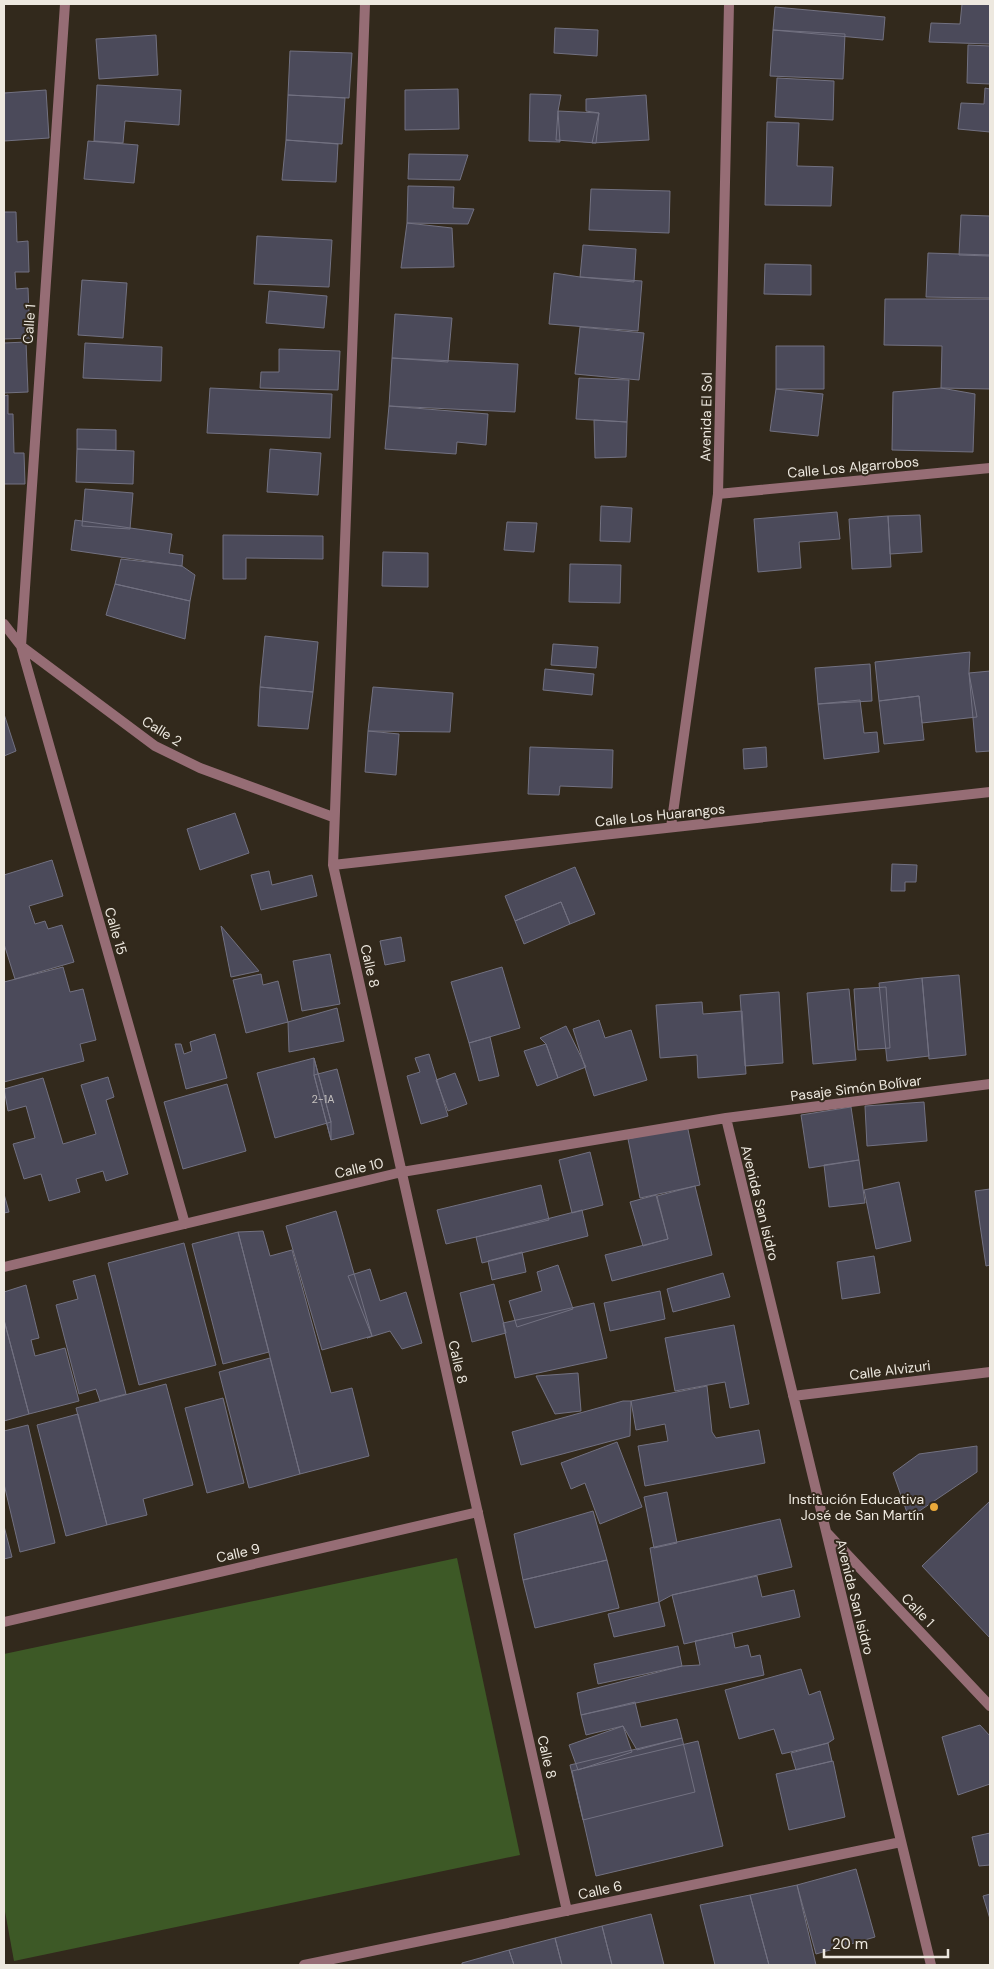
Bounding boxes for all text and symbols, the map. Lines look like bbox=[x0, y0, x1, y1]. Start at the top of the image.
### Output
street label: Calle 1 bbox=[19, 303, 39, 345]
street label: Avenida El Sol bbox=[696, 372, 716, 462]
street label: Calle Los Algarrobos bbox=[786, 452, 920, 482]
street label: Calle 2 bbox=[139, 712, 185, 750]
street label: Calle Los Huarangos bbox=[594, 799, 726, 831]
street label: Calle 15 bbox=[101, 905, 131, 957]
street label: Calle 8 bbox=[356, 942, 384, 990]
street label: Pasaje Simón Bolívar bbox=[789, 1071, 923, 1105]
house number: 2-1A bbox=[311, 1092, 335, 1106]
street label: Avenida San Isidro bbox=[737, 1143, 783, 1263]
street label: Calle 10 bbox=[333, 1154, 385, 1182]
street label: Calle 8 bbox=[444, 1338, 472, 1386]
street label: Calle Alvizuri bbox=[848, 1356, 932, 1384]
place label: Institución Educativa José de San Martín bbox=[789, 1490, 924, 1524]
marker: Institución Educativa José de San Martín bbox=[928, 1501, 940, 1513]
street label: Avenida San Isidro bbox=[832, 1537, 878, 1657]
street label: Calle 9 bbox=[214, 1539, 262, 1567]
street label: Calle 1 bbox=[898, 1589, 938, 1631]
street label: Calle 8 bbox=[533, 1733, 561, 1781]
street label: Calle 6 bbox=[576, 1877, 624, 1903]
scale bar bbox=[824, 1926, 948, 1958]
text: 20 m bbox=[832, 1934, 868, 1954]

